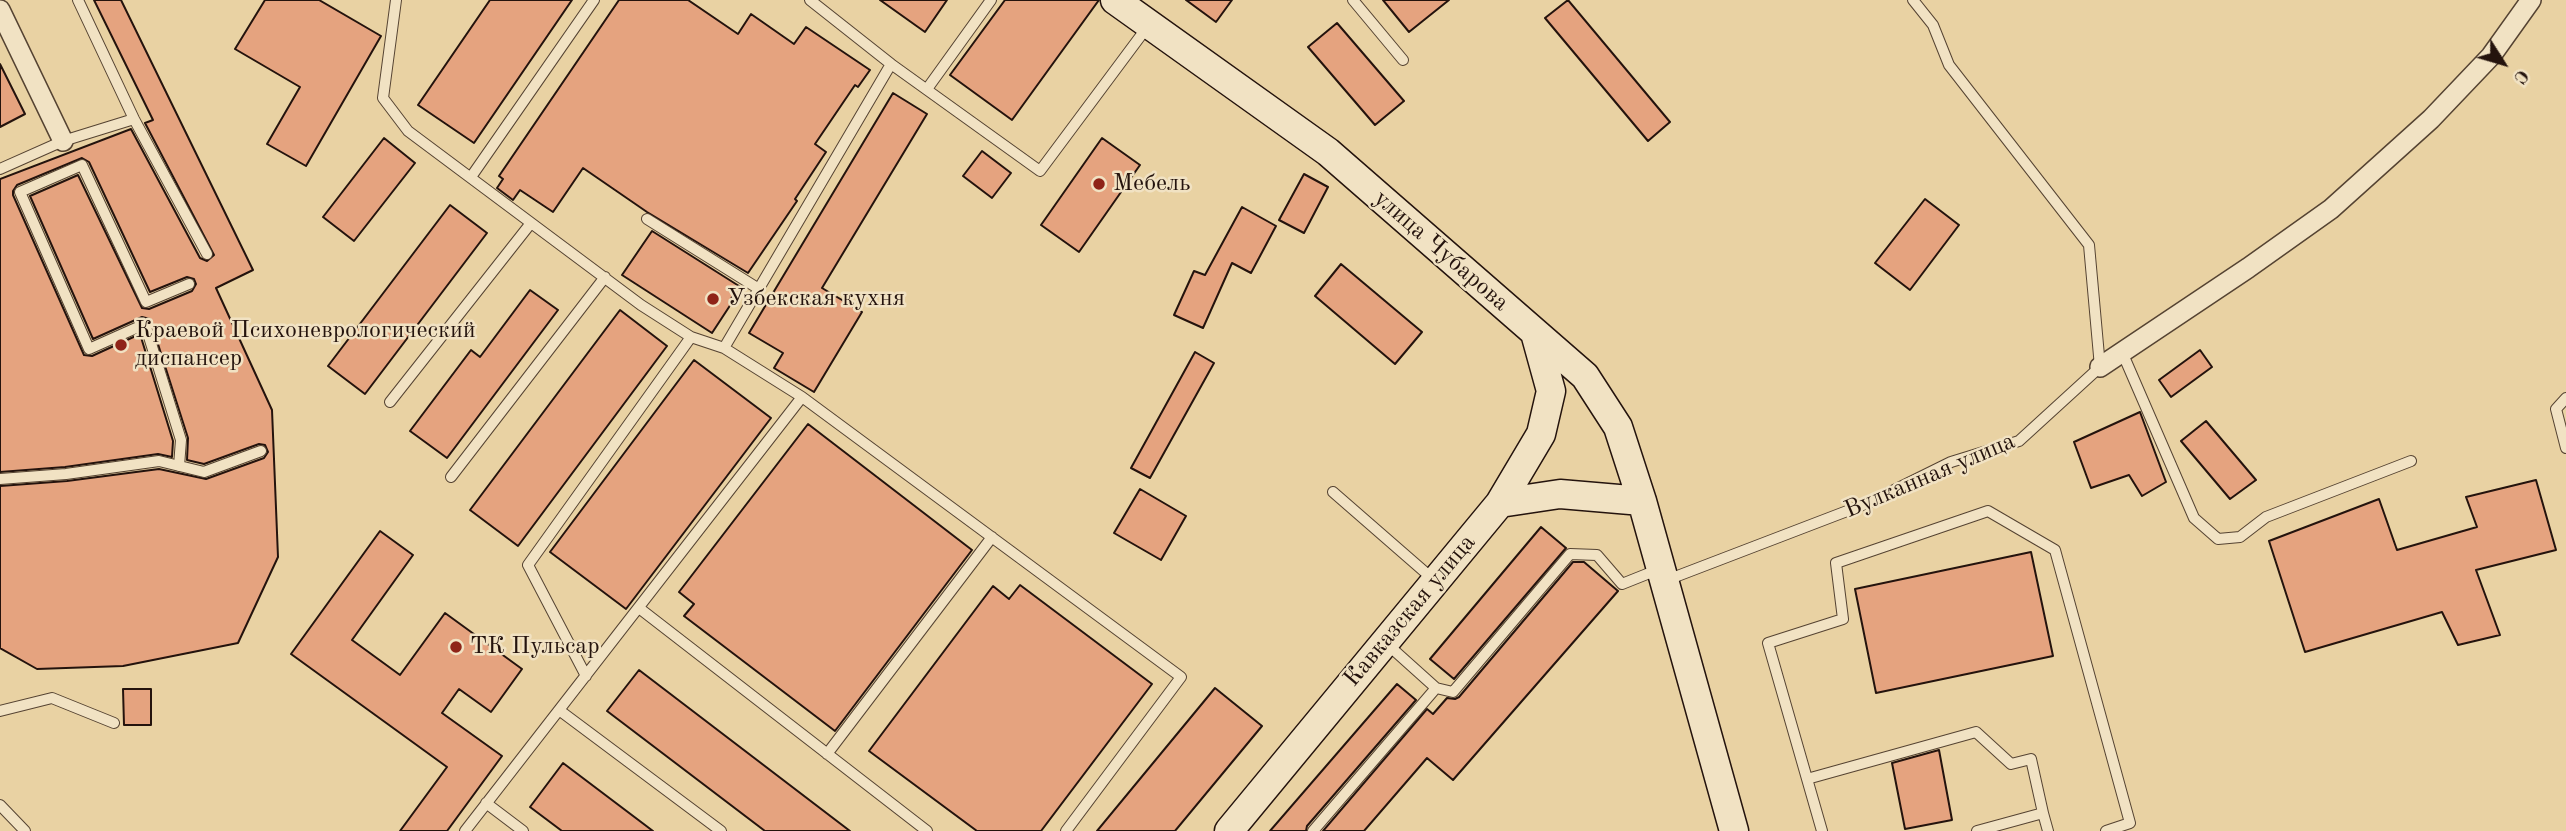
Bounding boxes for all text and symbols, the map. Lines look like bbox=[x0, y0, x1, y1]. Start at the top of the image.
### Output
north arrow bbox=[2468, 28, 2538, 98]
text: С bbox=[2509, 65, 2532, 87]
place label: Мебель bbox=[1113, 170, 1190, 198]
marker: Мебель bbox=[1091, 176, 1107, 192]
street label: улица Чубарова bbox=[1367, 184, 1515, 318]
place label: Узбекская кухня bbox=[727, 285, 905, 313]
marker: Узбекская кухня bbox=[705, 291, 721, 307]
place label: Краевой Психоневрологический диспансер bbox=[135, 317, 476, 373]
marker: Краевой Психоневрологический диспансер bbox=[113, 337, 129, 353]
street label: Вулканная улица bbox=[1840, 427, 2020, 525]
street label: Кавказская улица bbox=[1338, 529, 1482, 693]
place label: ТК Пульсар bbox=[470, 633, 600, 661]
marker: ТК Пульсар bbox=[448, 639, 464, 655]

